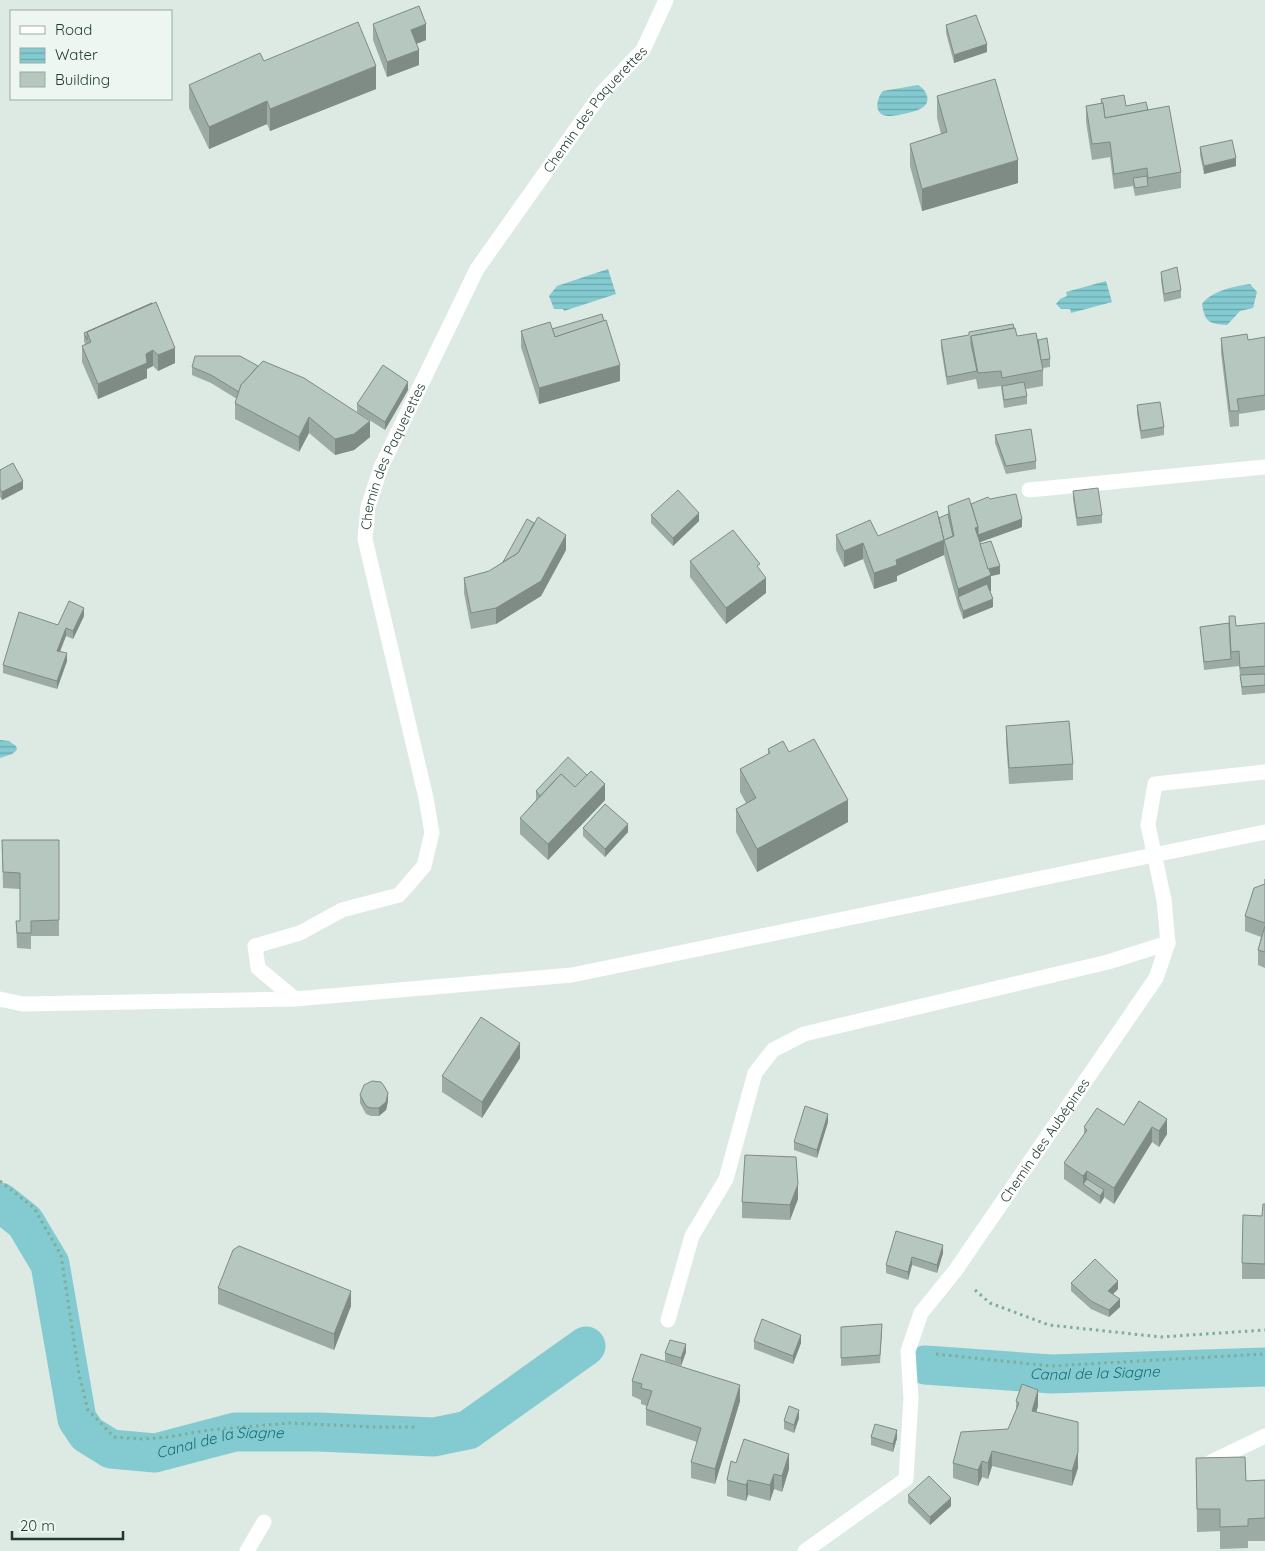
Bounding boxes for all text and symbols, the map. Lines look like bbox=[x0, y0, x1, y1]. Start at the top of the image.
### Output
legend bbox=[10, 10, 172, 100]
text: Road bbox=[55, 20, 92, 39]
street label: Chemin des Paquerettes bbox=[539, 42, 651, 176]
text: Water bbox=[55, 45, 98, 64]
text: Building bbox=[55, 70, 110, 89]
street label: Chemin des Paquerettes bbox=[357, 380, 430, 531]
street label: Chemin des Aubépines bbox=[996, 1075, 1094, 1206]
water label: Canal de la Siagne bbox=[1029, 1361, 1160, 1384]
water label: Canal de la Siagne bbox=[154, 1423, 284, 1462]
scale bar bbox=[12, 1508, 124, 1540]
text: 20 m bbox=[20, 1516, 55, 1535]

